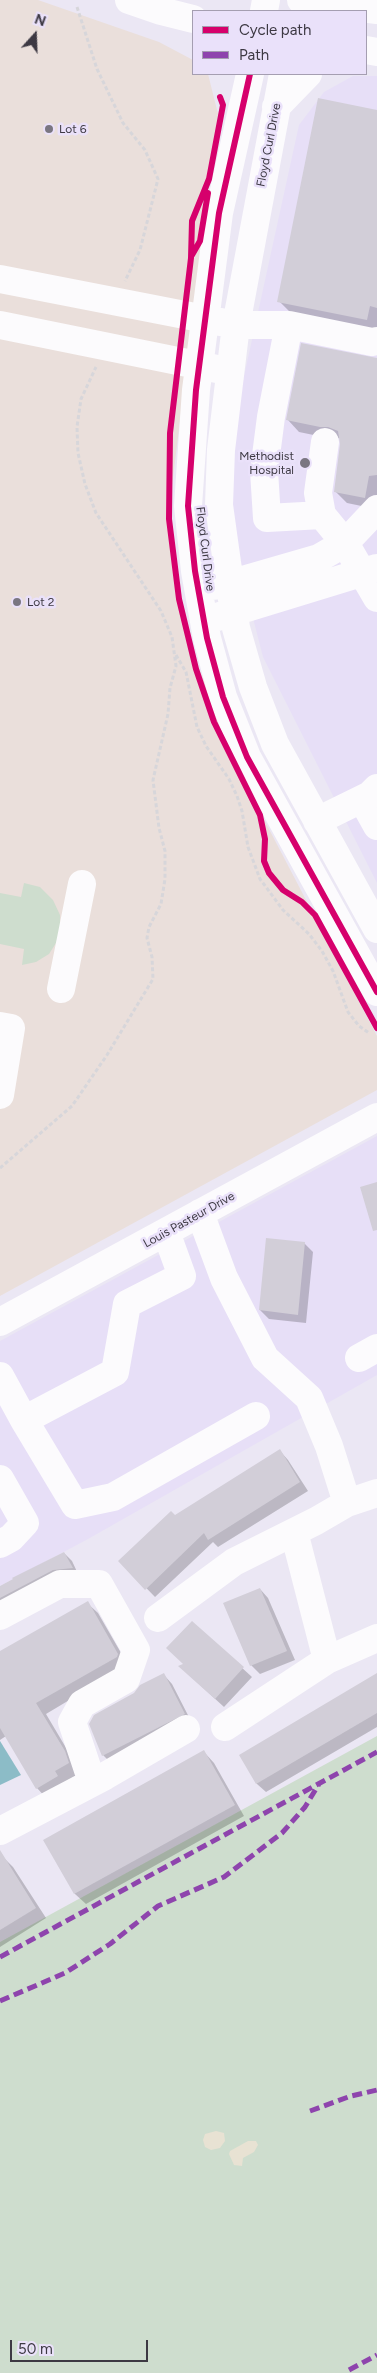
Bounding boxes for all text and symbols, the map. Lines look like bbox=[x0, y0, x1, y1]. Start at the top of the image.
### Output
north arrow bbox=[10, 10, 60, 60]
legend bbox=[192, 10, 367, 75]
text: N bbox=[32, 11, 48, 30]
text: Cycle path bbox=[239, 21, 311, 39]
text: Path bbox=[239, 46, 269, 64]
street label: Floyd Curl Drive bbox=[254, 102, 284, 188]
place label: Lot 6 bbox=[59, 122, 86, 136]
marker: Lot 6 bbox=[43, 123, 55, 135]
place label: Methodist Hospital bbox=[239, 449, 294, 477]
marker: Methodist Hospital bbox=[298, 456, 312, 470]
street label: Floyd Curl Drive bbox=[193, 506, 217, 592]
place label: Lot 2 bbox=[27, 595, 54, 609]
marker: Lot 2 bbox=[11, 596, 23, 608]
street label: Louis Pasteur Drive bbox=[141, 1189, 237, 1251]
scale bar bbox=[12, 2330, 150, 2362]
text: 50 m bbox=[18, 2340, 53, 2358]

